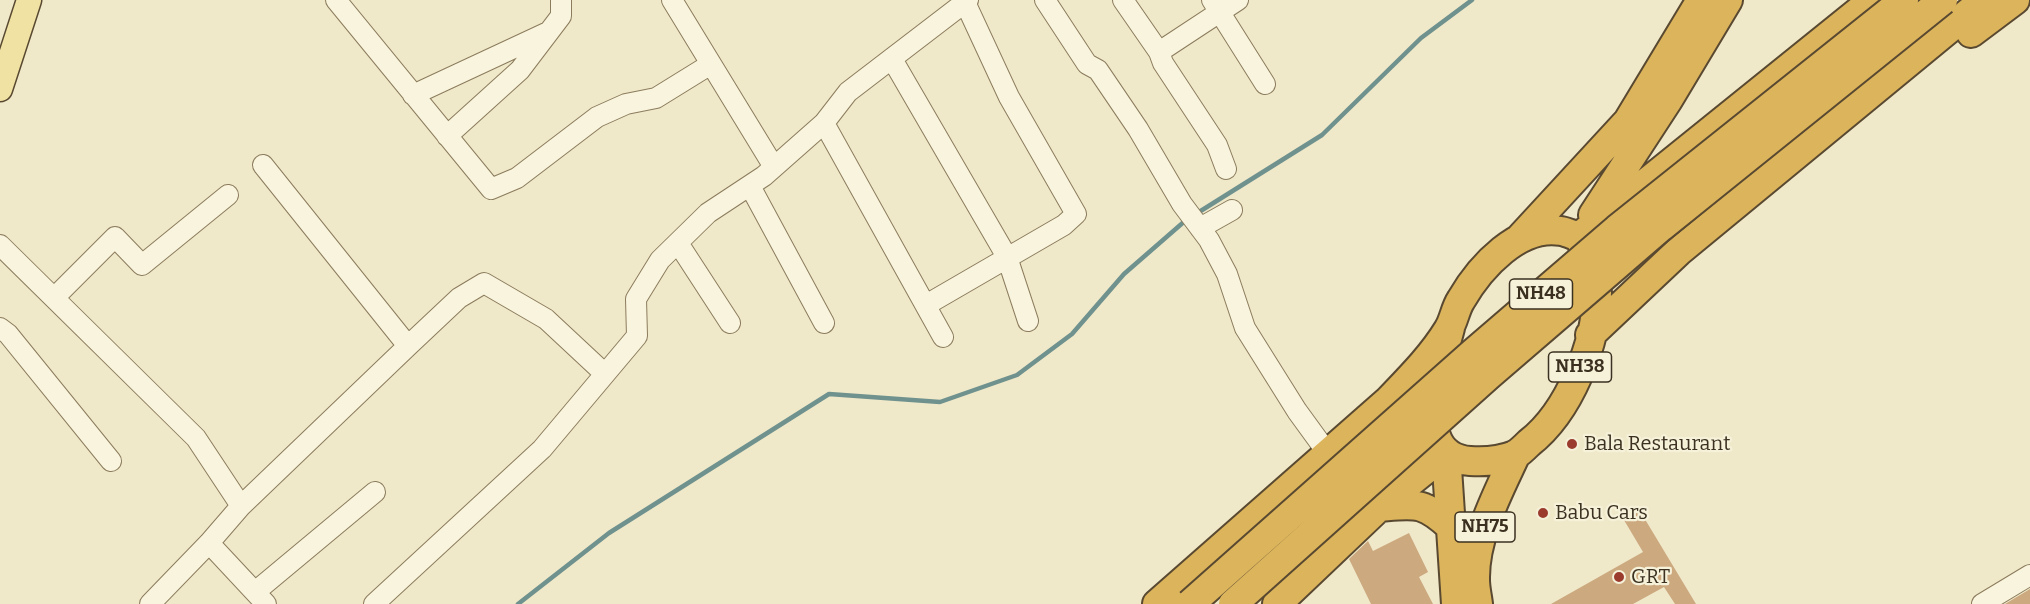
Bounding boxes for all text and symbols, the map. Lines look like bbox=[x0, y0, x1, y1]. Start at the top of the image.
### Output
road number: NH48 bbox=[1510, 279, 1572, 309]
road number: NH38 bbox=[1548, 352, 1612, 382]
place label: Bala Restaurant bbox=[1584, 432, 1730, 456]
marker: Bala Restaurant bbox=[1565, 437, 1579, 451]
place label: Babu Cars bbox=[1555, 501, 1648, 525]
marker: Babu Cars bbox=[1536, 506, 1550, 520]
road number: NH75 bbox=[1455, 512, 1515, 542]
place label: GRT bbox=[1631, 565, 1670, 589]
marker: GRT bbox=[1612, 570, 1626, 584]

